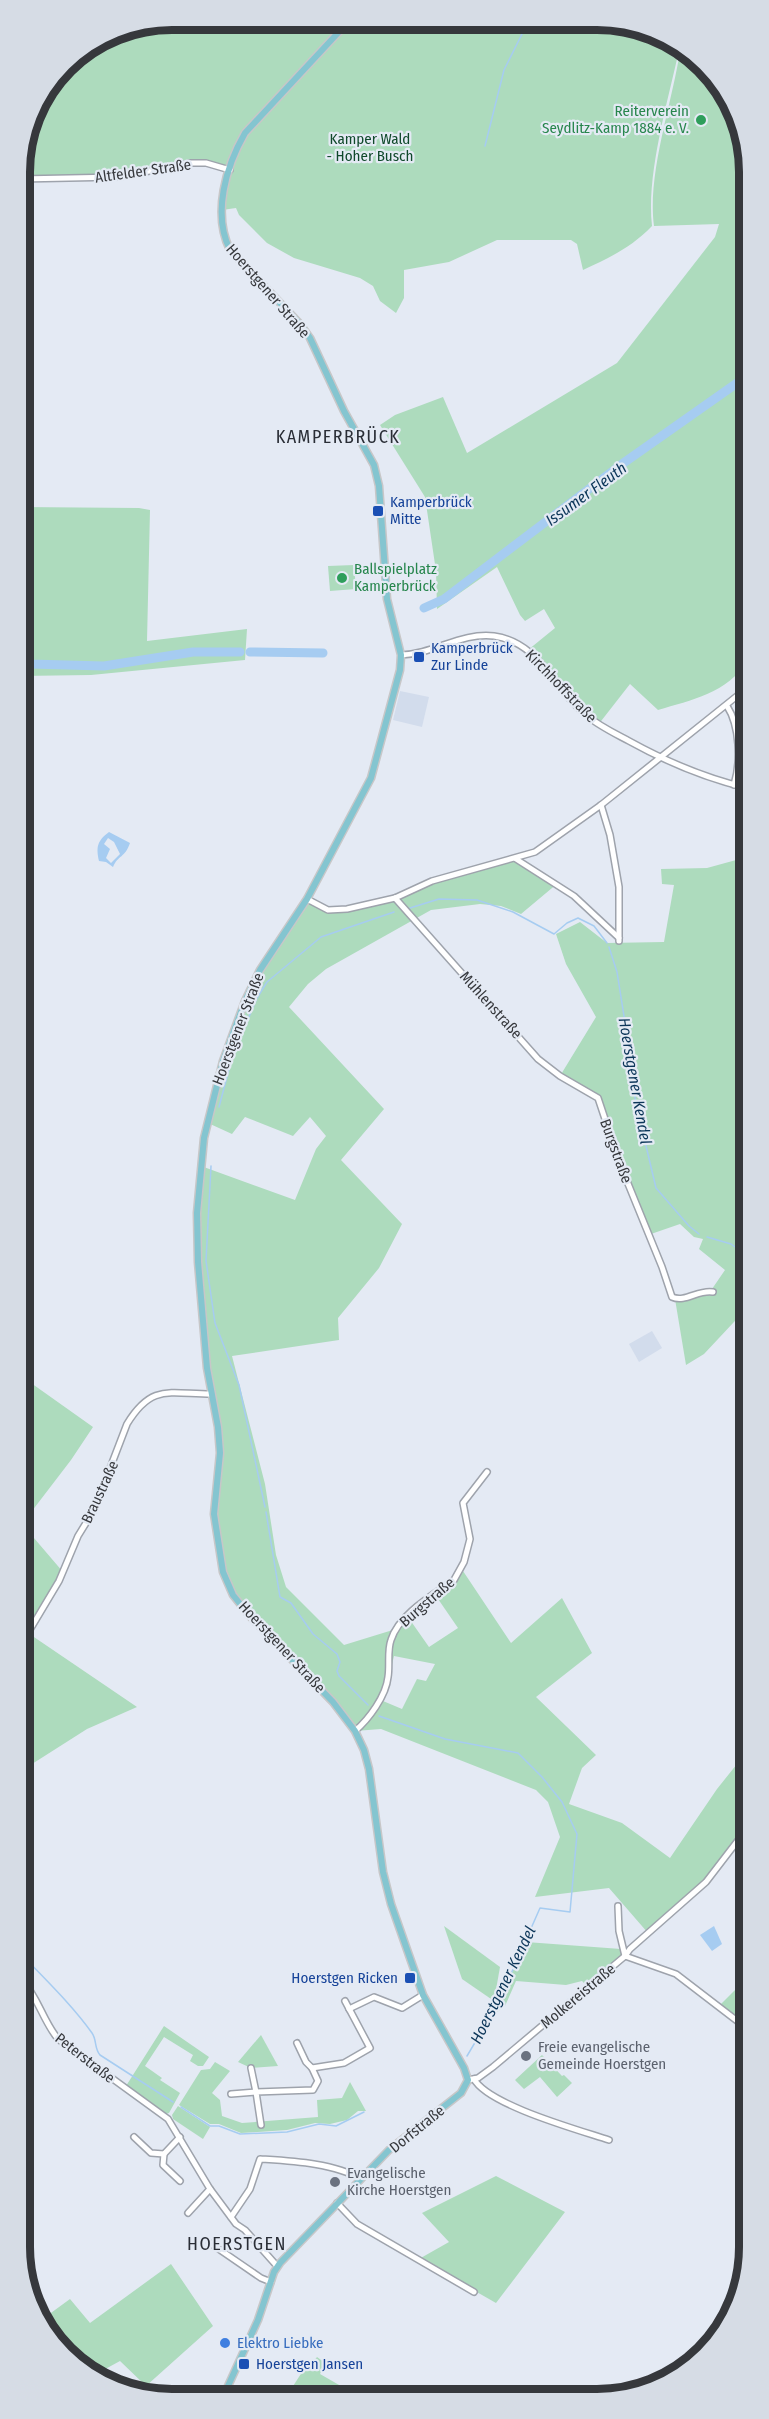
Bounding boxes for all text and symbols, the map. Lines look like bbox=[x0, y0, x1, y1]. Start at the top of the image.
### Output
place label: Reiterverein Seydlitz-Kamp 1884 e. V. bbox=[542, 102, 689, 137]
marker: Reiterverein Seydlitz-Kamp 1884 e. V. bbox=[694, 113, 708, 127]
park label: Kamper Wald - Hoher Busch bbox=[327, 130, 413, 165]
street label: Altfelder Straße bbox=[94, 155, 192, 187]
street label: Hoerstgener Straße bbox=[222, 240, 314, 342]
district label: KAMPERBRÜCK bbox=[276, 426, 400, 448]
water label: Issumer Fleuth bbox=[542, 458, 630, 530]
place label: Kamperbrück Mitte bbox=[390, 493, 472, 528]
marker: Kamperbrück Mitte bbox=[371, 504, 385, 518]
place label: Ballspielplatz Kamperbrück bbox=[354, 560, 437, 595]
marker: Ballspielplatz Kamperbrück bbox=[335, 571, 349, 585]
place label: Kamperbrück Zur Linde bbox=[431, 639, 513, 674]
street label: Kirchhoffstraße bbox=[522, 646, 600, 726]
marker: Kamperbrück Zur Linde bbox=[412, 650, 426, 664]
street label: Mühlenstraße bbox=[456, 968, 526, 1042]
street label: Hoerstgener Straße bbox=[208, 970, 268, 1088]
water label: Hoerstgener Kendel bbox=[615, 1016, 655, 1146]
street label: Burgstraße bbox=[596, 1116, 636, 1186]
street label: Braustraße bbox=[78, 1458, 122, 1526]
street label: Burgstraße bbox=[396, 1573, 458, 1631]
street label: Hoerstgener Straße bbox=[235, 1597, 329, 1697]
water label: Hoerstgener Kendel bbox=[466, 1923, 540, 2047]
street label: Molkereistraße bbox=[537, 1960, 619, 2032]
place label: Hoerstgen Ricken bbox=[291, 1969, 398, 1987]
marker: Hoerstgen Ricken bbox=[403, 1971, 417, 1985]
street label: Peterstraße bbox=[52, 2029, 118, 2087]
place label: Freie evangelische Gemeinde Hoerstgen bbox=[538, 2038, 666, 2073]
marker: Freie evangelische Gemeinde Hoerstgen bbox=[519, 2049, 533, 2063]
street label: Dorfstraße bbox=[386, 2101, 448, 2157]
place label: Evangelische Kirche Hoerstgen bbox=[347, 2164, 451, 2199]
marker: Evangelische Kirche Hoerstgen bbox=[328, 2175, 342, 2189]
district label: HOERSTGEN bbox=[187, 2233, 287, 2255]
place label: Elektro Liebke bbox=[237, 2334, 323, 2352]
marker: Elektro Liebke bbox=[218, 2336, 232, 2350]
place label: Hoerstgen Jansen bbox=[256, 2355, 363, 2373]
marker: Hoerstgen Jansen bbox=[237, 2357, 251, 2371]

